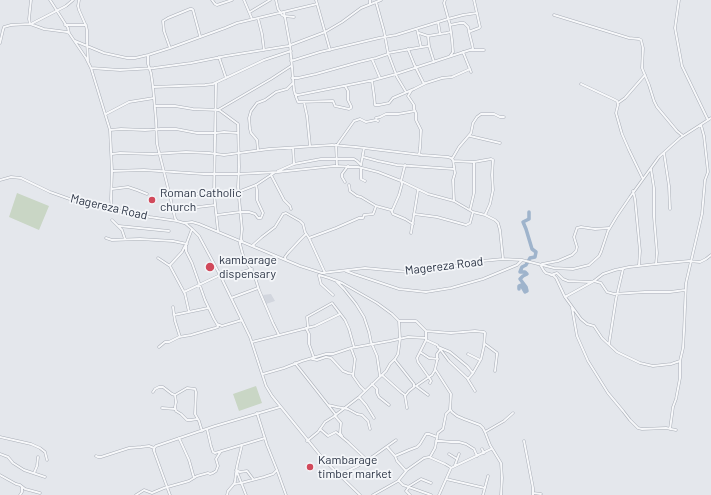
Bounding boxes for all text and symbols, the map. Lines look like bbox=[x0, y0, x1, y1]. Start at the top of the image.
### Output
place label: Roman Catholic church bbox=[160, 186, 241, 214]
street label: Magereza Road bbox=[69, 191, 149, 223]
marker: Roman Catholic church bbox=[147, 195, 157, 205]
place label: kambarage dispensary bbox=[219, 253, 277, 281]
street label: Magereza Road bbox=[404, 254, 484, 278]
marker: kambarage dispensary bbox=[204, 261, 216, 273]
place label: Kambarage timber market bbox=[318, 453, 392, 481]
marker: Kambarage timber market bbox=[305, 462, 315, 472]

